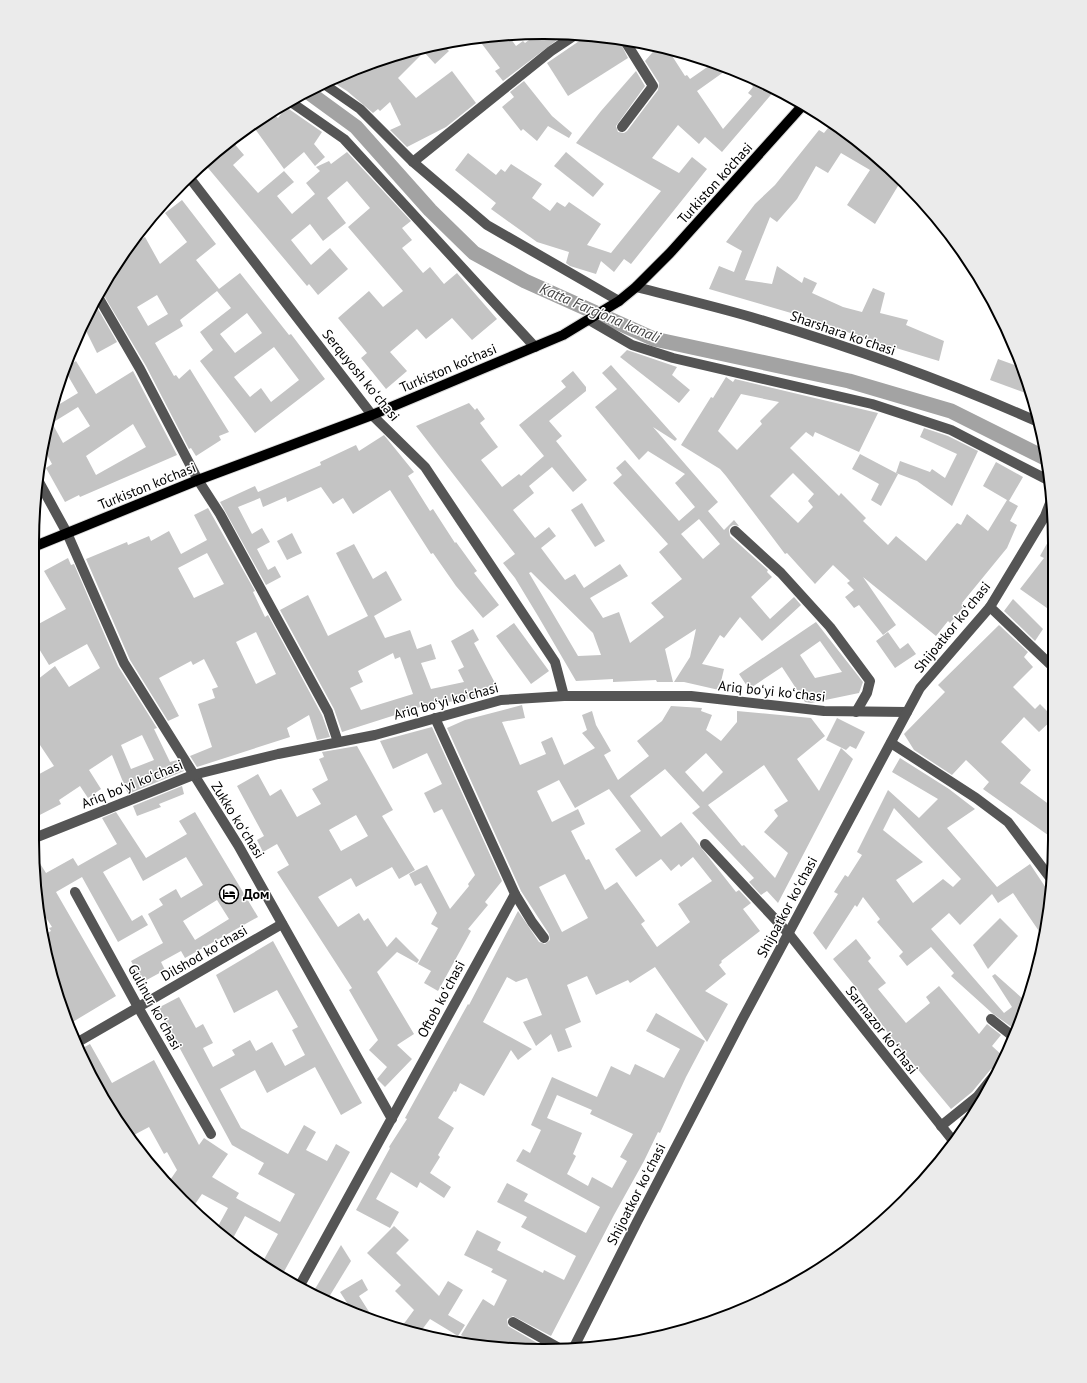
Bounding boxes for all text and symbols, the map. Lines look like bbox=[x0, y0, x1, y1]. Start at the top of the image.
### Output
street label: Turkiston ko’chasi bbox=[674, 138, 756, 228]
water label: Katta Farg'ona kanali bbox=[537, 279, 664, 347]
street label: Sharshara koʻchasi bbox=[788, 307, 898, 359]
street label: Serquyosh koʻchasi bbox=[318, 325, 404, 425]
street label: Turkiston ko’chasi bbox=[397, 339, 499, 397]
street label: Turkiston ko’chasi bbox=[96, 458, 198, 514]
street label: Shijoatkor koʻchasi bbox=[910, 578, 994, 676]
street label: Ariq boʻyi koʻchasi bbox=[717, 676, 827, 706]
street label: Ariq boʻyi koʻchasi bbox=[392, 678, 500, 724]
street label: Ariq boʻyi koʻchasi bbox=[79, 755, 185, 813]
street label: Zukko koʻchasi bbox=[207, 778, 269, 862]
street label: Shijoatkor koʻchasi bbox=[753, 853, 821, 961]
hotel icon: Дом bbox=[218, 883, 240, 905]
place label: Дом bbox=[243, 885, 269, 903]
street label: Dilshod koʻchasi bbox=[157, 921, 251, 985]
street label: Oftob koʻchasi bbox=[413, 957, 469, 1041]
street label: Gulinur koʻchasi bbox=[124, 961, 186, 1053]
street label: Sarmazor koʻchasi bbox=[842, 982, 922, 1078]
street label: Shijoatkor koʻchasi bbox=[603, 1140, 669, 1248]

